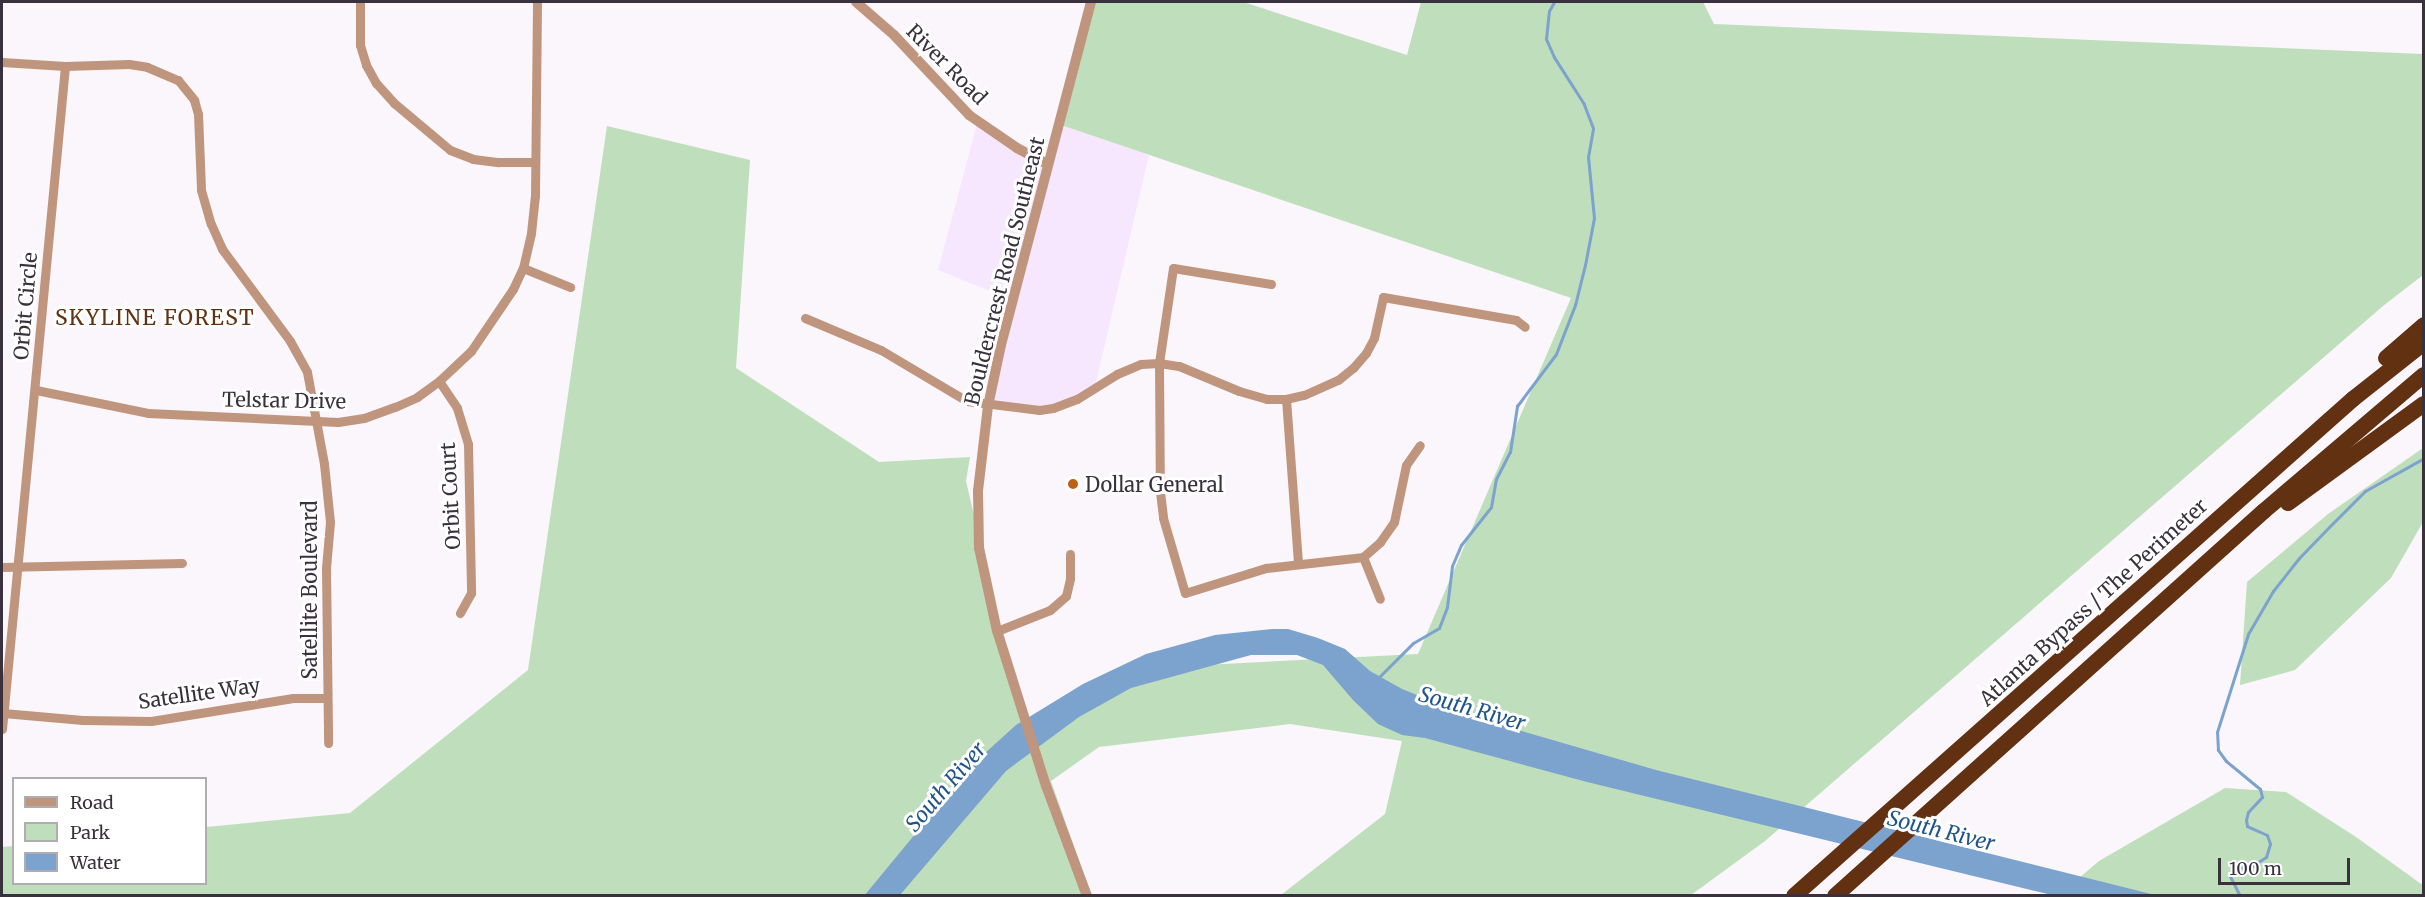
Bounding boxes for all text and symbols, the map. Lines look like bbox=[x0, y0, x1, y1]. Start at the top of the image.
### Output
street label: River Road bbox=[902, 19, 992, 109]
street label: Bouldercrest Road Southeast bbox=[959, 134, 1049, 408]
street label: Orbit Circle bbox=[8, 251, 42, 361]
district label: SKYLINE FOREST bbox=[55, 305, 255, 331]
street label: Telstar Drive bbox=[222, 387, 346, 413]
street label: Orbit Court bbox=[435, 442, 465, 550]
place label: Dollar General bbox=[1085, 472, 1224, 496]
marker: Dollar General bbox=[1066, 477, 1080, 491]
street label: Atlanta Bypass / The Perimeter bbox=[1974, 493, 2212, 711]
street label: Satellite Boulevard bbox=[297, 500, 321, 680]
street label: Satellite Way bbox=[136, 673, 262, 713]
water label: South River bbox=[1416, 682, 1528, 736]
water label: South River bbox=[901, 737, 991, 837]
legend bbox=[12, 777, 207, 885]
text: Road bbox=[70, 791, 114, 814]
water label: South River bbox=[1885, 806, 1997, 856]
text: Park bbox=[70, 821, 110, 844]
scale bar bbox=[2221, 846, 2353, 884]
text: Water bbox=[70, 851, 121, 874]
text: 100 m bbox=[2229, 857, 2282, 880]

